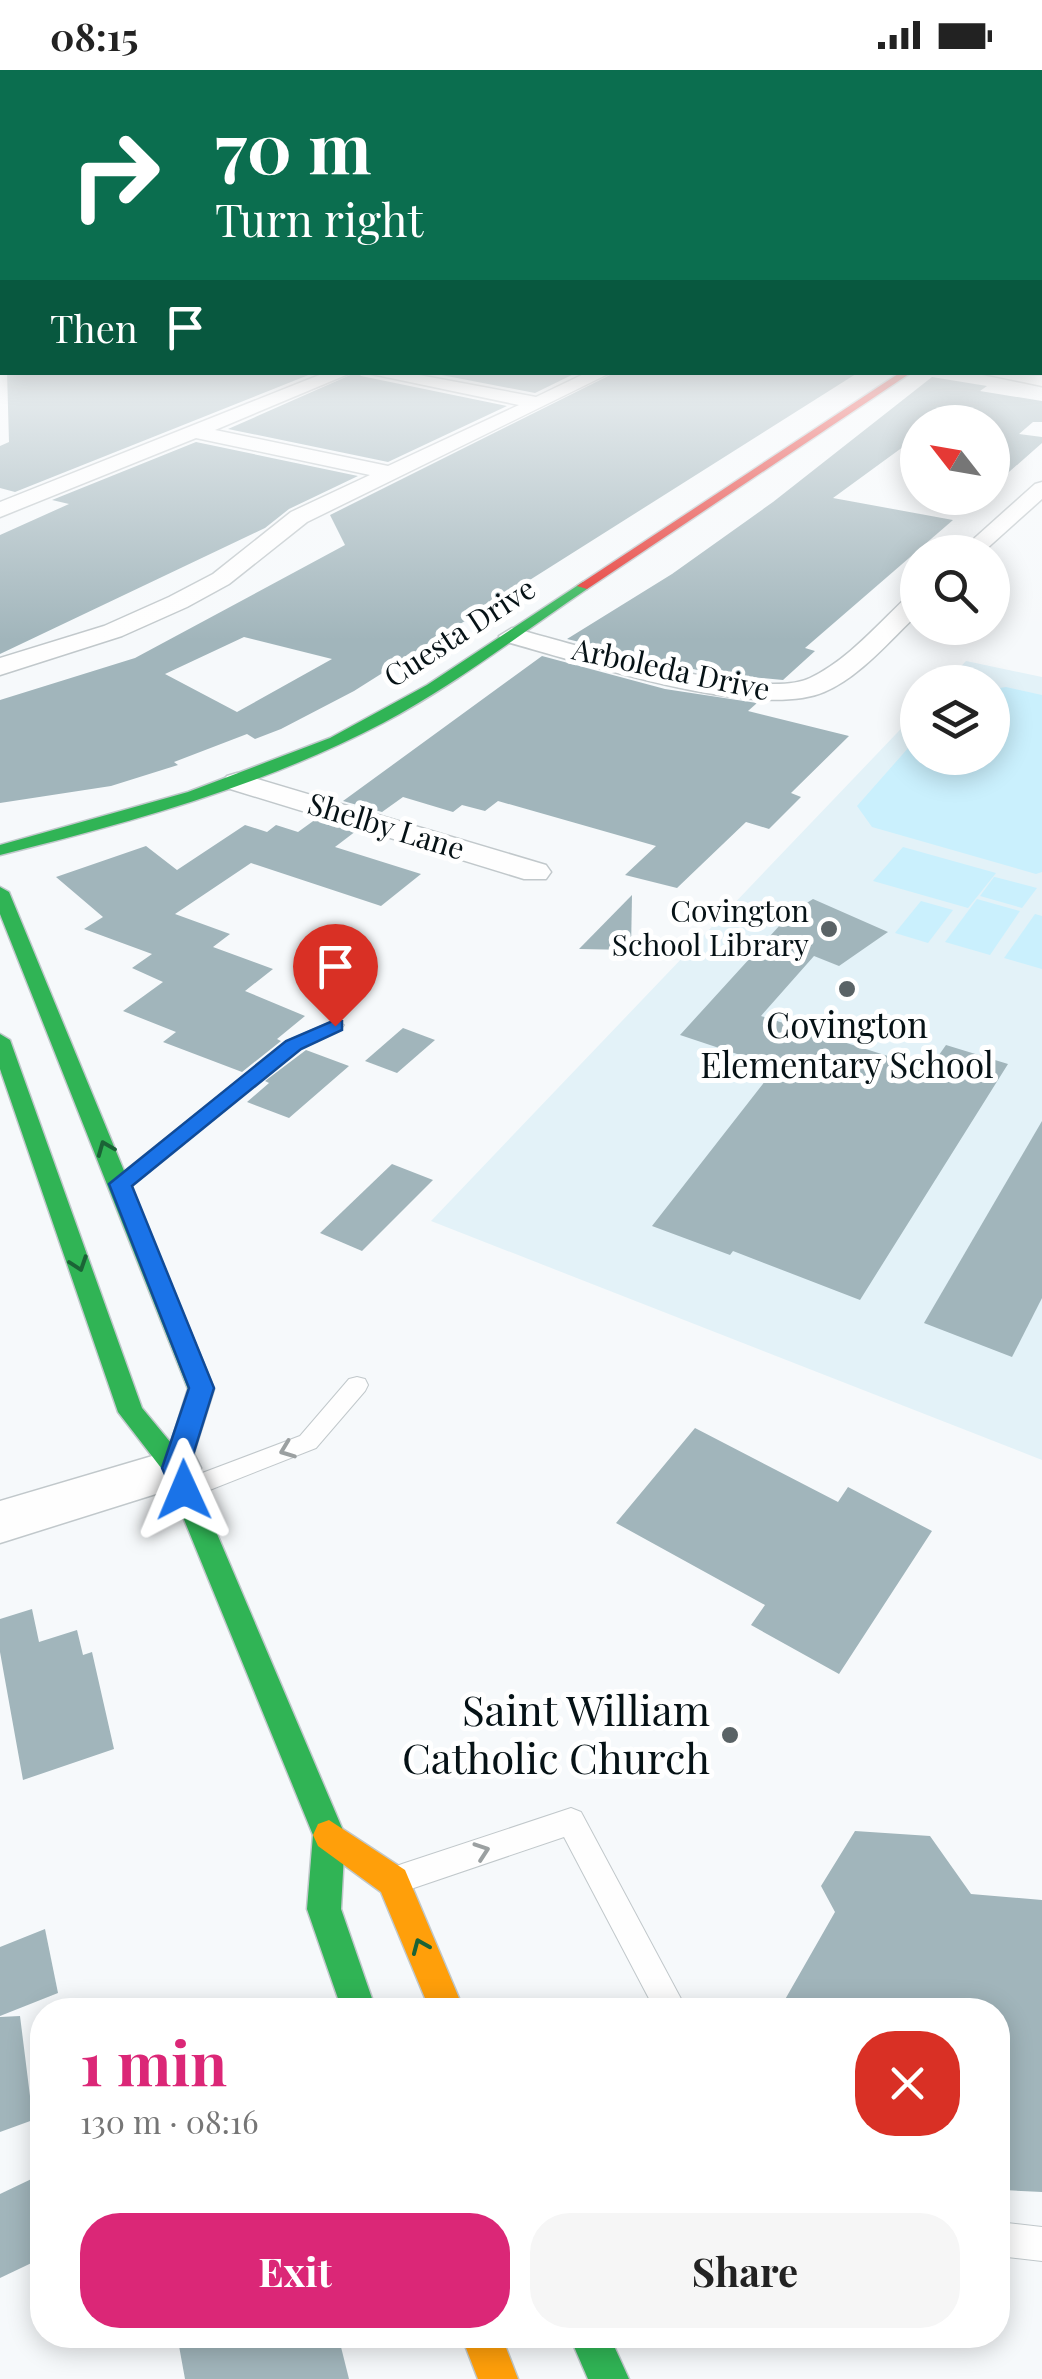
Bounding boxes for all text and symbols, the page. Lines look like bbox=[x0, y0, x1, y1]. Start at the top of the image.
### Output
text: 08:15 bbox=[50, 10, 138, 61]
text: 70 m bbox=[215, 98, 372, 192]
icon: right bbox=[50, 110, 180, 240]
text: Turn right bbox=[215, 188, 423, 248]
icon: arrive bbox=[158, 300, 213, 355]
text: Then bbox=[50, 302, 138, 353]
north arrow bbox=[900, 405, 1010, 515]
map controls bbox=[900, 405, 1010, 775]
button: search bbox=[900, 535, 1010, 645]
street label: Cuesta Drive bbox=[376, 568, 542, 695]
street label: Arboleda Drive bbox=[568, 627, 774, 709]
button: layers bbox=[900, 665, 1010, 775]
street label: Shelby Lane bbox=[303, 782, 470, 868]
place label: Covington School Library bbox=[612, 890, 809, 964]
marker: Covington School Library bbox=[818, 918, 840, 940]
pin bbox=[293, 924, 378, 1027]
icon: arrive bbox=[308, 939, 363, 994]
marker: Covington Elementary School bbox=[836, 978, 858, 1000]
place label: Covington Elementary School bbox=[700, 1000, 994, 1087]
one-way arrow bbox=[97, 1141, 117, 1158]
one-way arrow bbox=[67, 1254, 88, 1271]
position arrow bbox=[132, 1438, 236, 1542]
one-way arrow bbox=[279, 1438, 297, 1458]
place label: Saint William Catholic Church bbox=[402, 1681, 710, 1785]
marker: Saint William Catholic Church bbox=[719, 1724, 741, 1746]
one-way arrow bbox=[472, 1843, 489, 1863]
one-way arrow bbox=[412, 1938, 432, 1956]
text: 1 min bbox=[80, 2021, 227, 2101]
button: close bbox=[855, 2031, 960, 2136]
text: 130 m · 08:16 bbox=[80, 2099, 258, 2142]
button: Exit bbox=[80, 2213, 510, 2328]
button: Share bbox=[530, 2213, 960, 2328]

